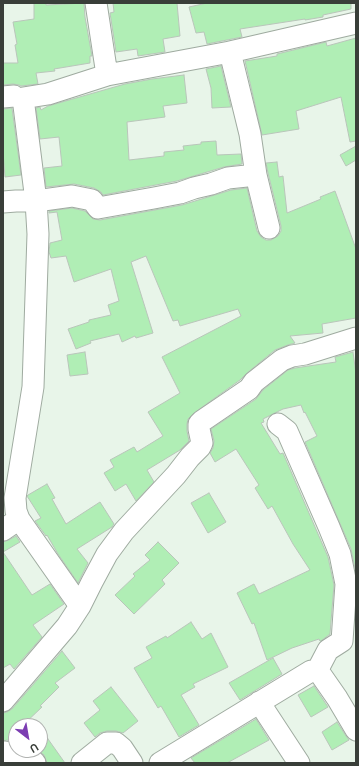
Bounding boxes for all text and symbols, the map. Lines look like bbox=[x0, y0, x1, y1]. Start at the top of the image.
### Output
north arrow bbox=[8, 718, 48, 758]
text: U bbox=[27, 740, 41, 755]

